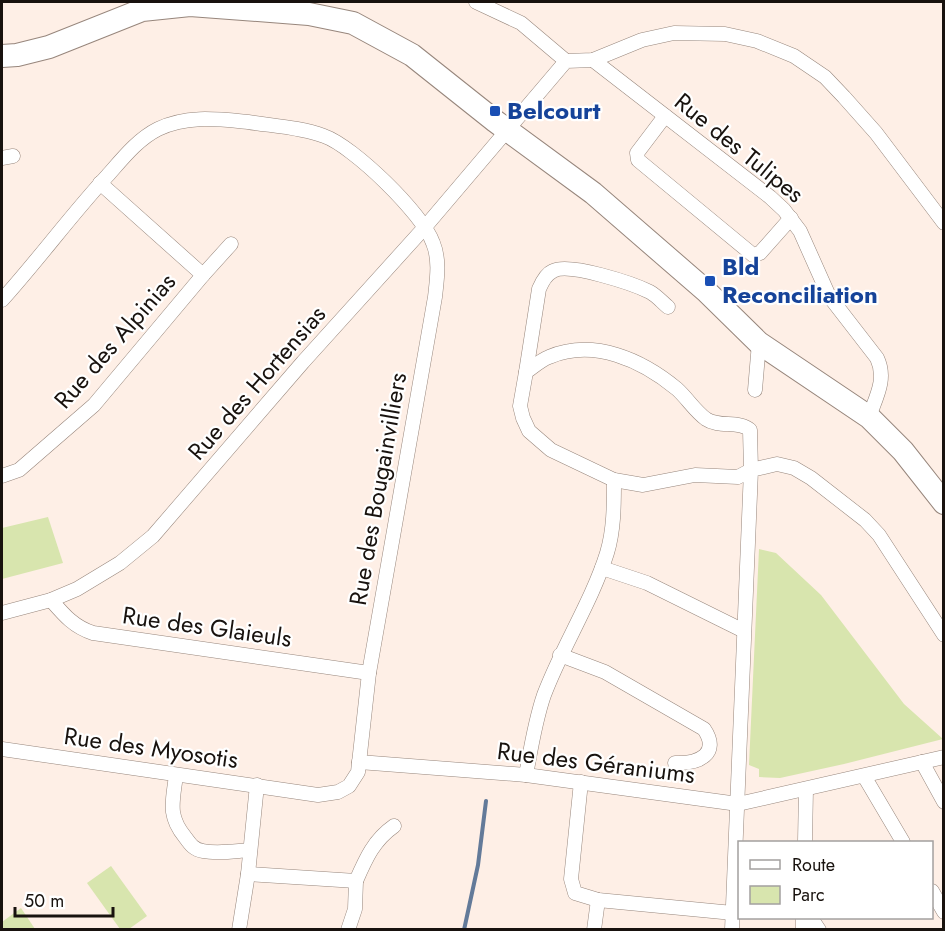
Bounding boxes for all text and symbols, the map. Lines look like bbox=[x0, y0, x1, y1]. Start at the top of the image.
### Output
street label: Rue des Tulipes bbox=[667, 84, 812, 211]
place label: Belcourt bbox=[507, 93, 601, 128]
marker: Belcourt bbox=[488, 104, 502, 118]
place label: Bld Reconciliation bbox=[722, 249, 878, 312]
street label: Rue des Alpinias bbox=[46, 265, 184, 416]
marker: Bld Reconciliation bbox=[703, 274, 717, 288]
street label: Rue des Hortensias bbox=[179, 298, 334, 468]
street label: Rue des Bougainvilliers bbox=[340, 370, 415, 608]
street label: Rue des Glaieuls bbox=[120, 597, 294, 656]
street label: Rue des Myosotis bbox=[62, 718, 241, 777]
street label: Rue des Géraniums bbox=[495, 733, 697, 792]
legend bbox=[738, 841, 933, 919]
text: Route bbox=[792, 852, 835, 878]
scale bar bbox=[15, 880, 112, 918]
text: Parc bbox=[792, 882, 825, 908]
text: 50 m bbox=[24, 888, 64, 914]

